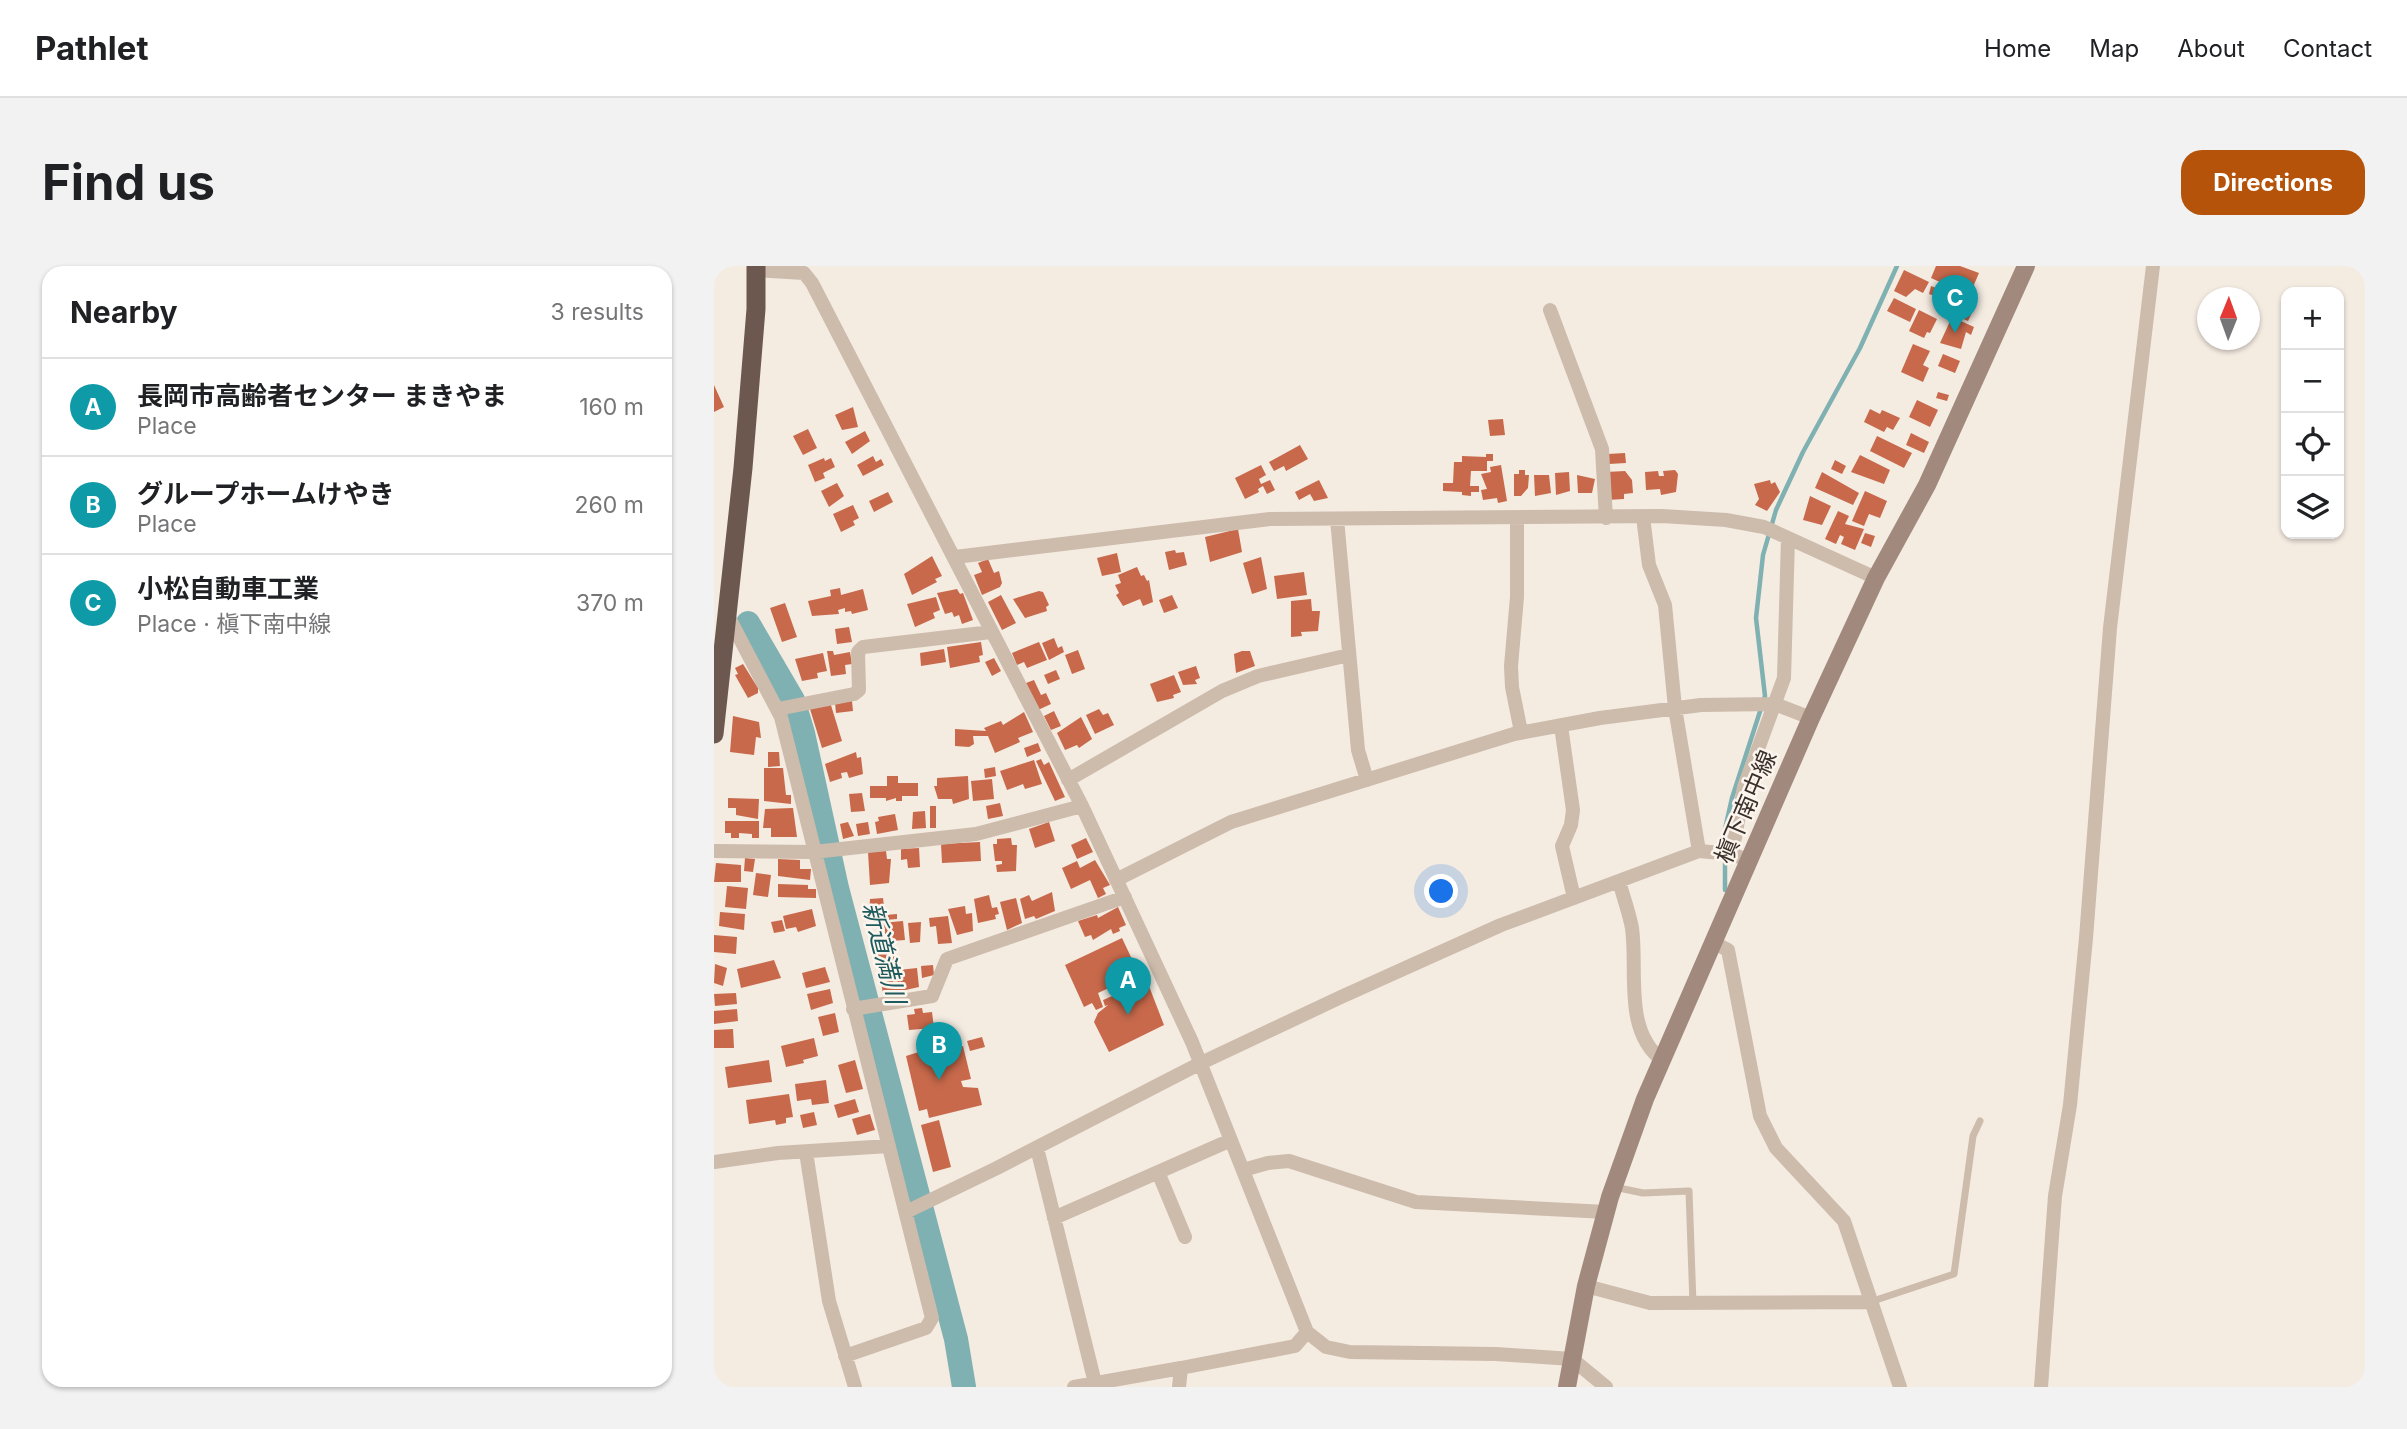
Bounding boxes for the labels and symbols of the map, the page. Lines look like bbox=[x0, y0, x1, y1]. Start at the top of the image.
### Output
pin: C bbox=[1932, 275, 1978, 333]
north arrow bbox=[2197, 287, 2260, 350]
street label: 槇下南中線 bbox=[1709, 746, 1782, 868]
your location bbox=[1424, 874, 1458, 908]
water label: 新道満川 bbox=[857, 899, 913, 1010]
pin: A bbox=[1105, 957, 1151, 1015]
pin: B bbox=[916, 1022, 962, 1080]

